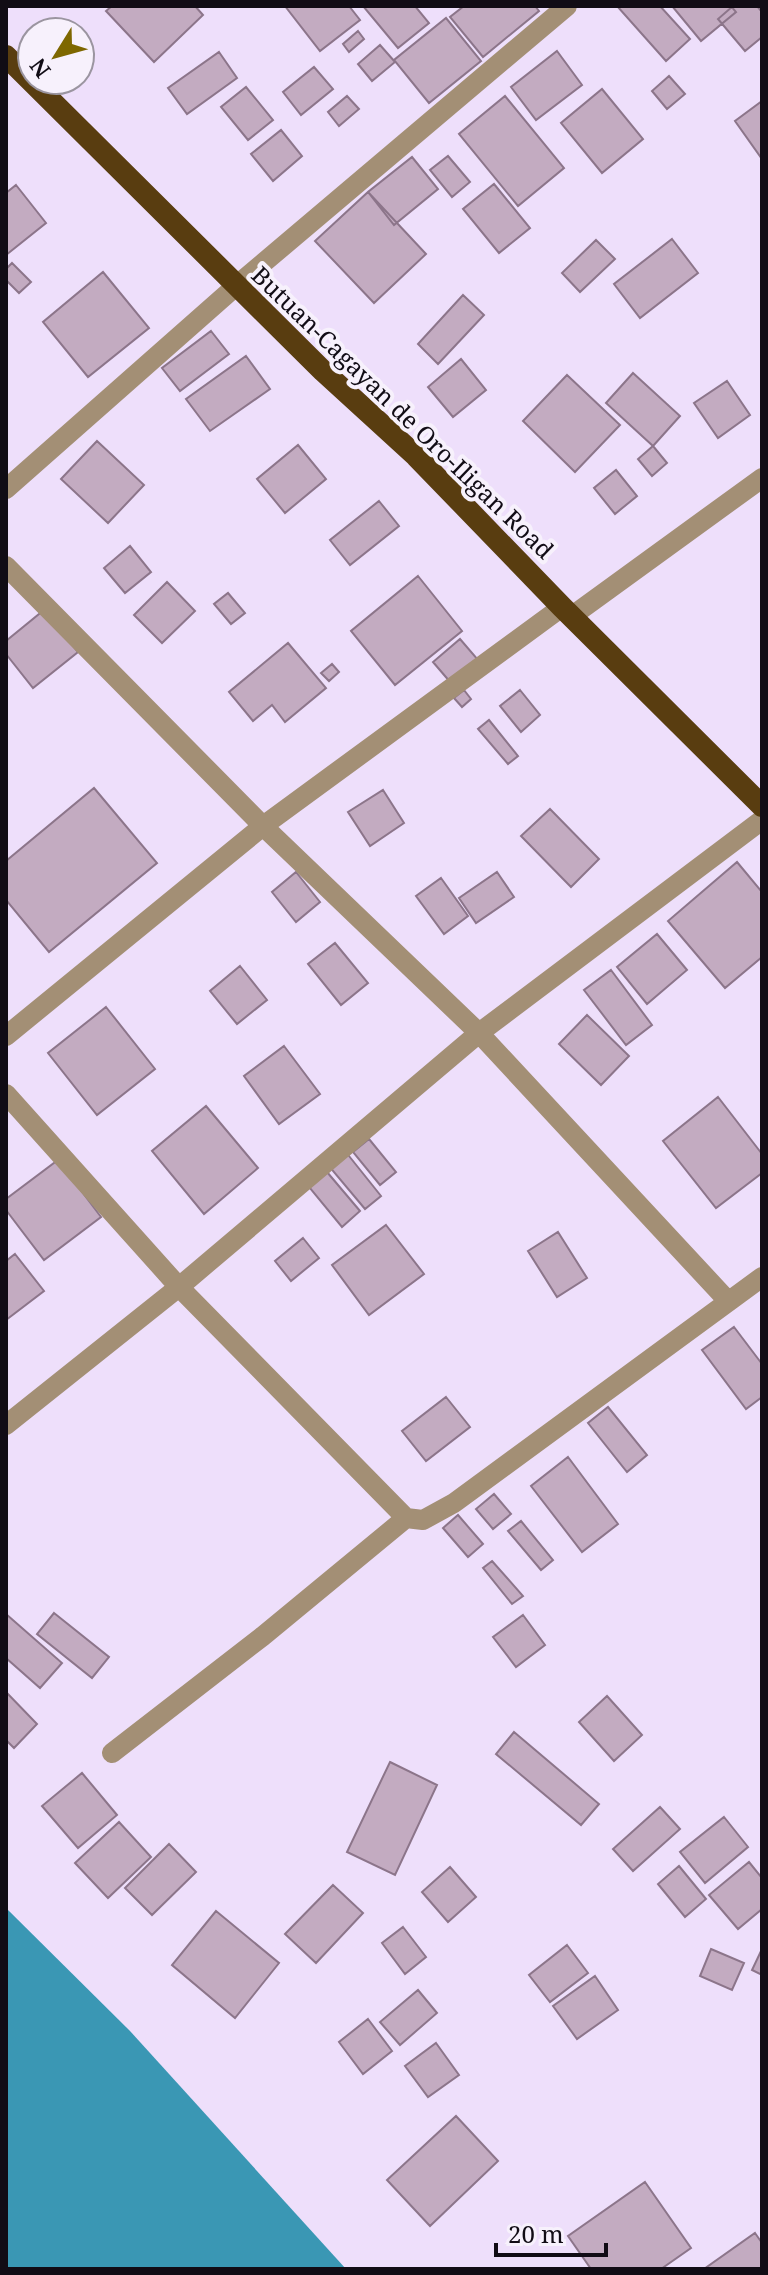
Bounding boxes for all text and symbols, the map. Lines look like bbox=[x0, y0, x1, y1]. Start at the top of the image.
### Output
north arrow bbox=[16, 16, 96, 96]
text: N bbox=[22, 53, 56, 85]
street label: Butuan-Cagayan de Oro-Iligan Road bbox=[245, 258, 561, 566]
scale bar bbox=[496, 2207, 606, 2257]
text: 20 m bbox=[508, 2217, 564, 2250]

